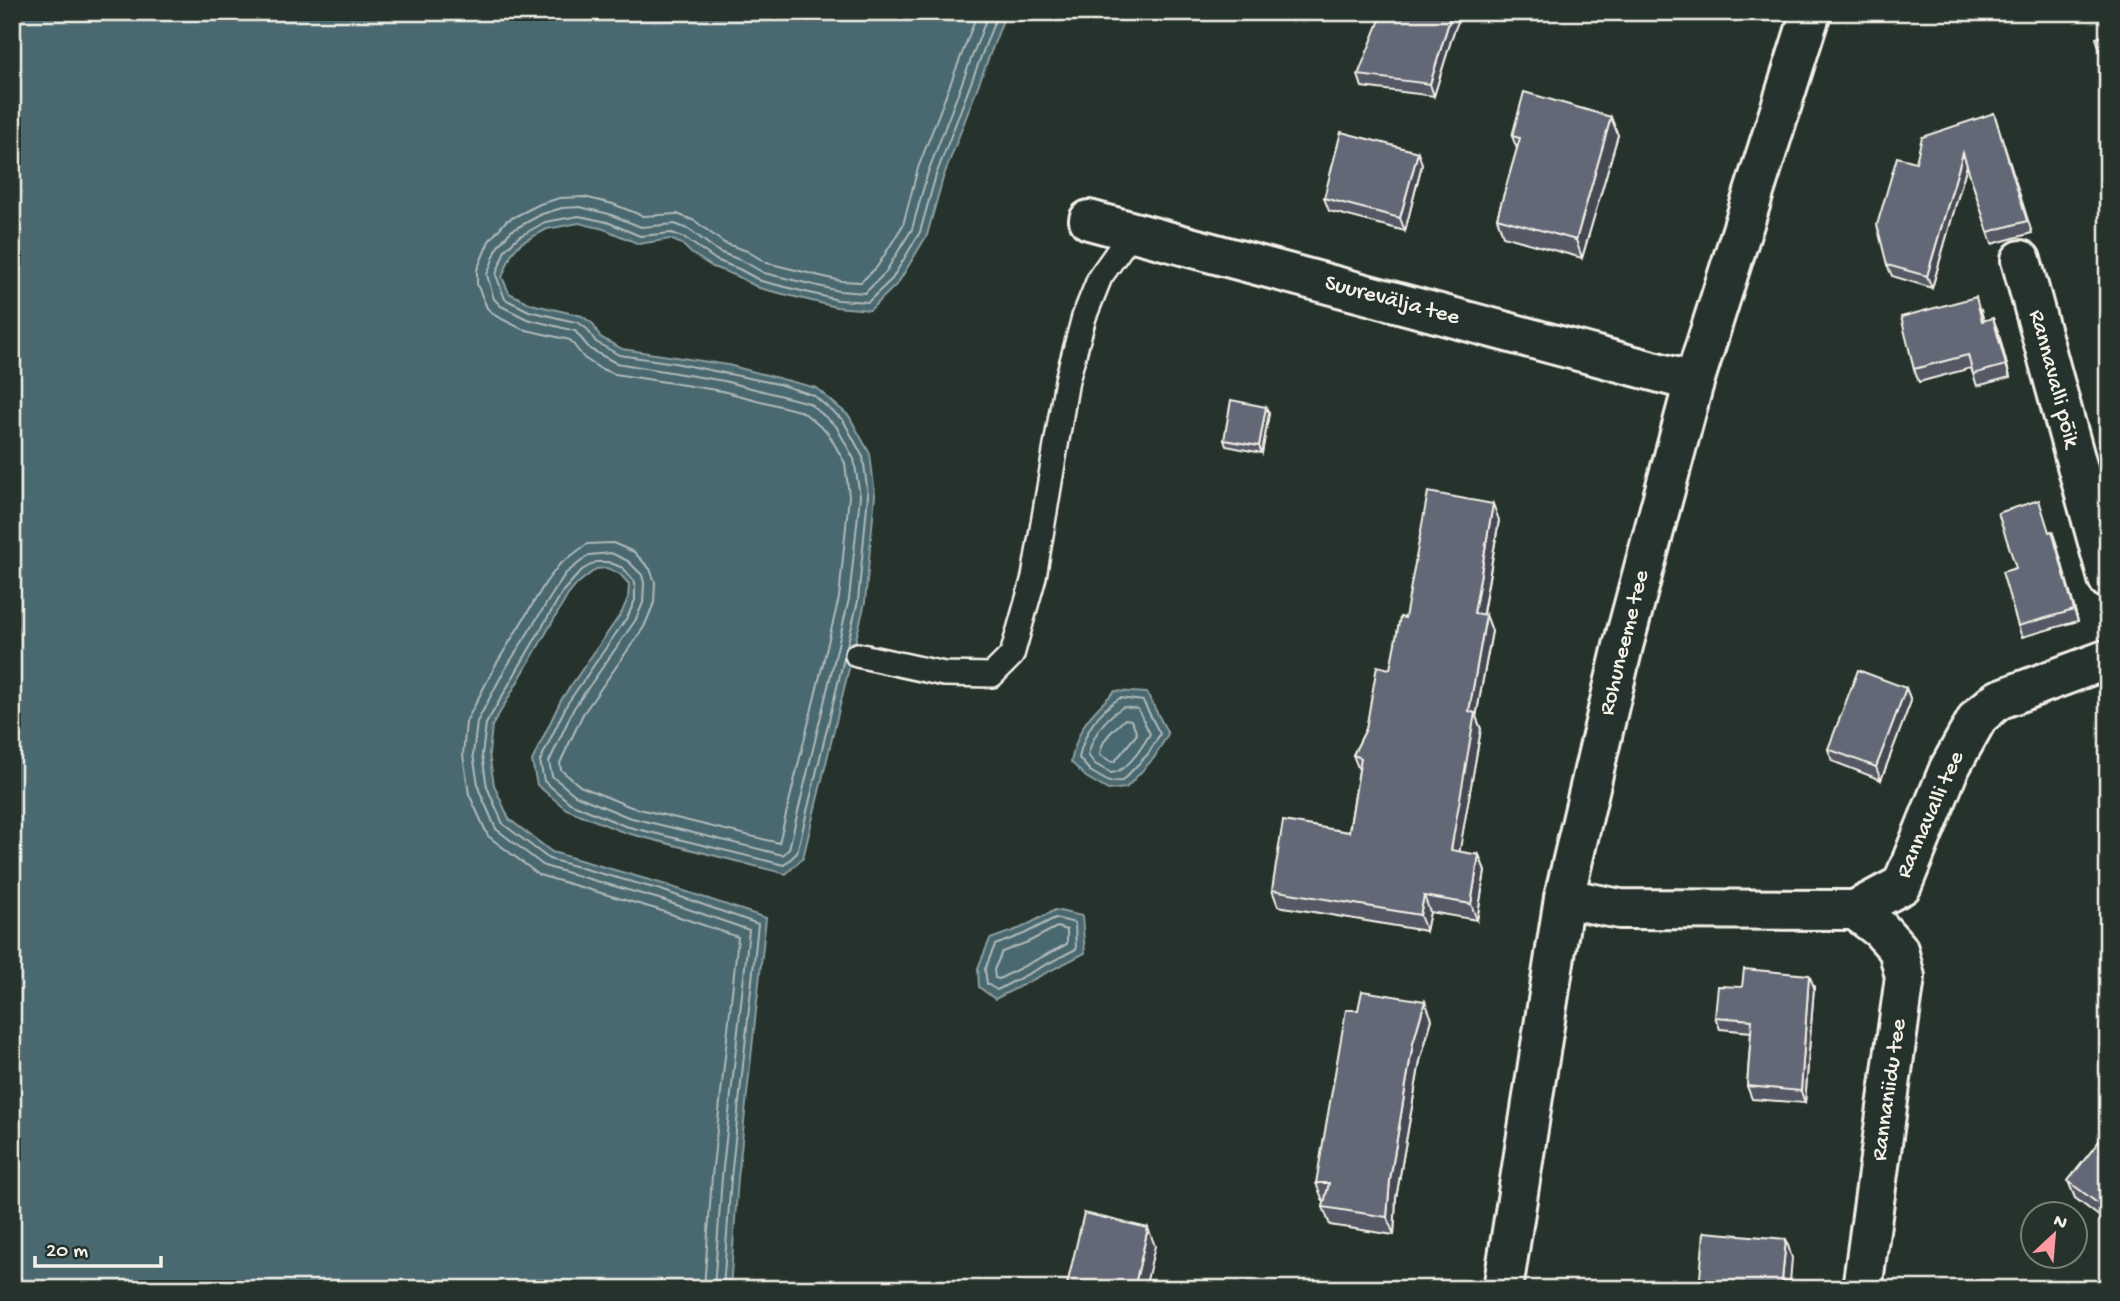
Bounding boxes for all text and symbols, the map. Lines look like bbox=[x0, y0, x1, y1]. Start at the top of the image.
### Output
street label: Suurevälja tee bbox=[1322, 270, 1463, 332]
street label: Rannavalli põik bbox=[2022, 307, 2085, 453]
street label: Rohuneeme tee bbox=[1594, 567, 1656, 718]
street label: Rannavalli tee bbox=[1891, 746, 1971, 883]
street label: Rannaniidu tee bbox=[1867, 1016, 1913, 1163]
north arrow bbox=[2018, 1200, 2088, 1270]
text: N bbox=[2049, 1210, 2071, 1236]
scale bar bbox=[35, 1224, 161, 1268]
text: 20 m bbox=[46, 1240, 88, 1265]

